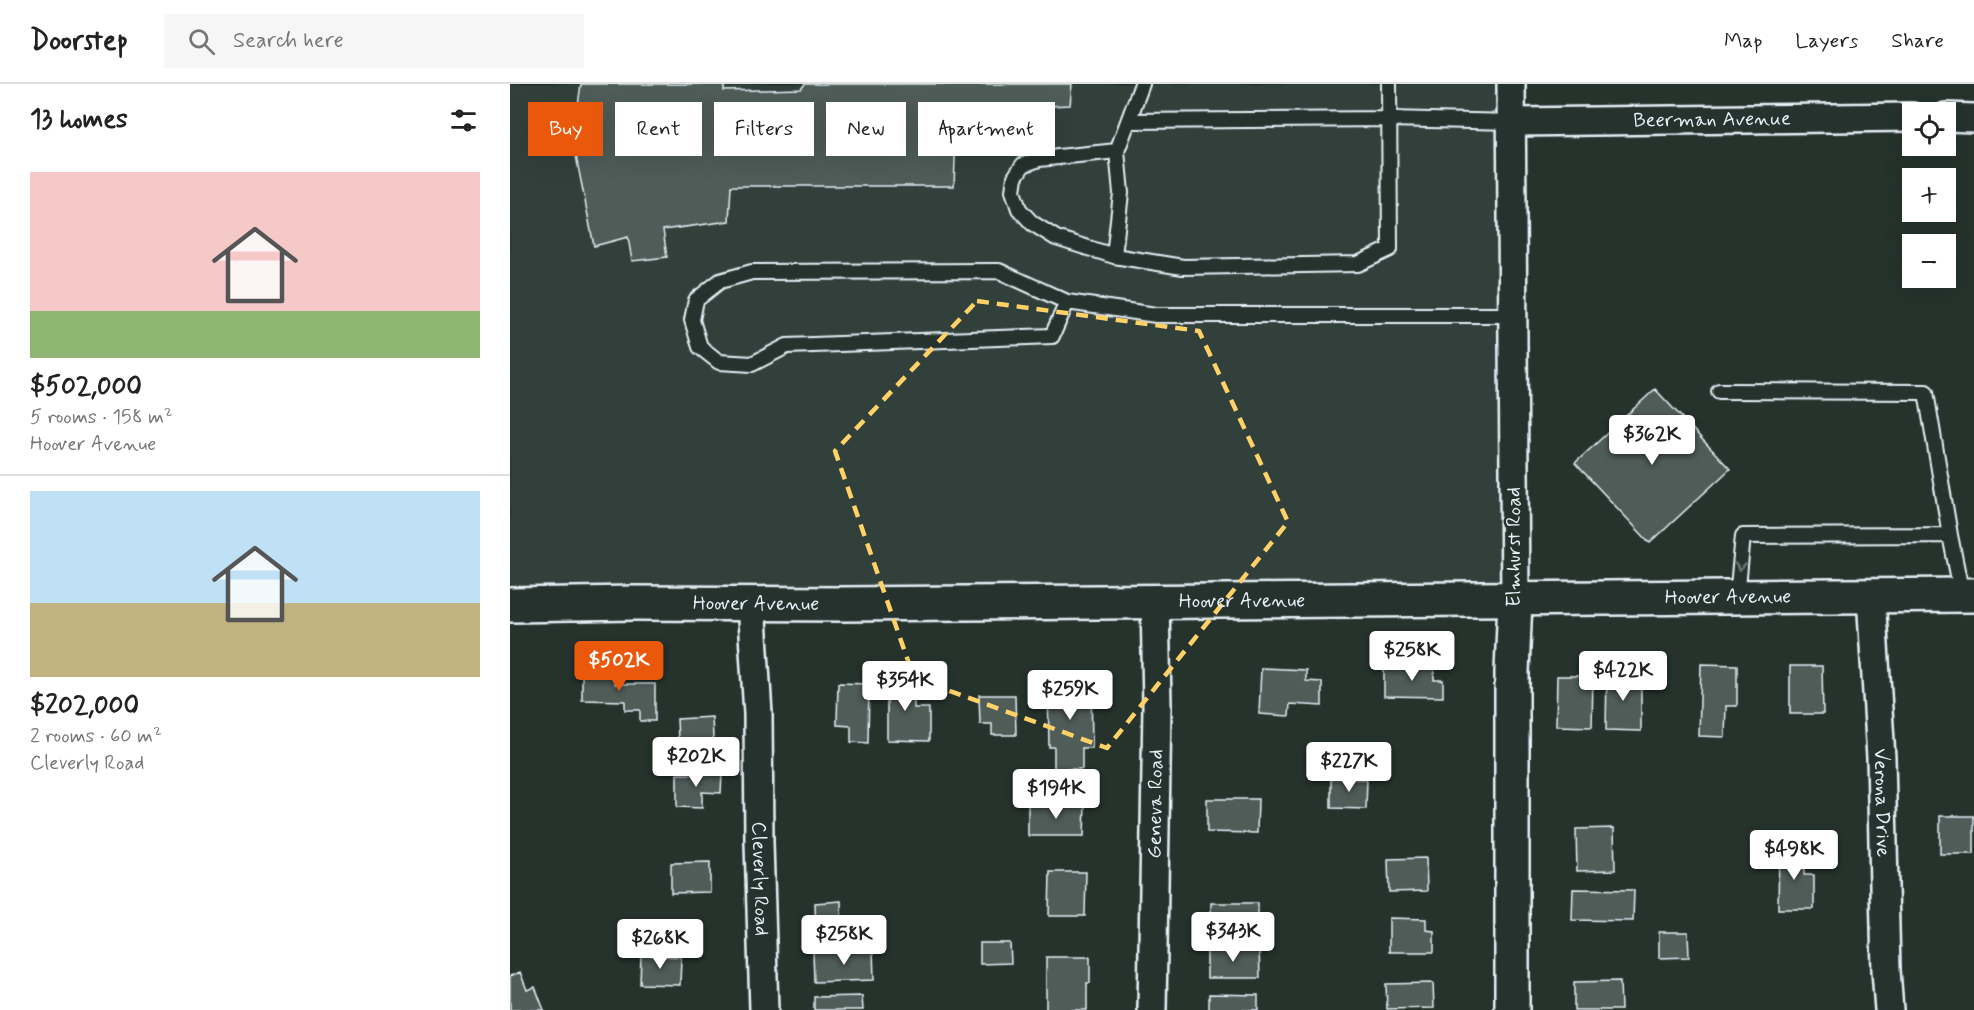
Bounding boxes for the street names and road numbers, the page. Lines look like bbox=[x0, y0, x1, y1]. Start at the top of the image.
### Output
street label: Beerman Avenue bbox=[1633, 105, 1791, 134]
street label: Elmhurst Road bbox=[1501, 487, 1528, 607]
street label: Hoover Avenue bbox=[1665, 583, 1791, 611]
street label: Hoover Avenue bbox=[1179, 587, 1305, 615]
street label: Hoover Avenue bbox=[693, 590, 819, 617]
street label: Verona Drive bbox=[1867, 748, 1897, 857]
street label: Geneva Road bbox=[1141, 749, 1170, 859]
street label: Cleverly Road bbox=[745, 821, 775, 936]

